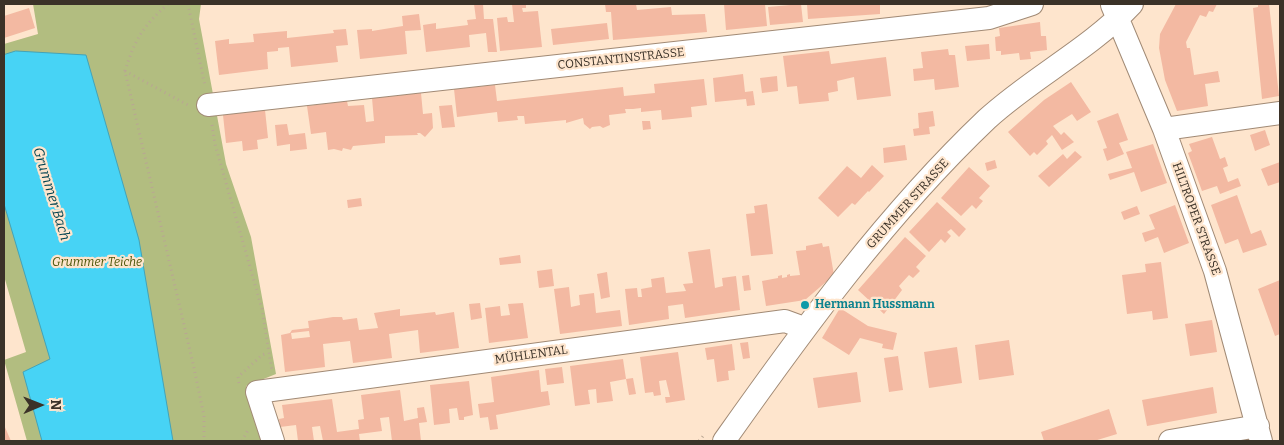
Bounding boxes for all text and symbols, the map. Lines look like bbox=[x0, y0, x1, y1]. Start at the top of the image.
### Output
street label: CONSTANTINSTRASSE bbox=[557, 45, 685, 73]
water label: Grummer Bach bbox=[29, 145, 73, 243]
street label: GRUMMER STRASSE bbox=[864, 156, 952, 252]
street label: HILTROPER STRASSE bbox=[1169, 161, 1223, 277]
park label: Grummer Teiche bbox=[52, 256, 142, 270]
place label: Hermann Hussmann bbox=[815, 298, 935, 312]
marker: Hermann Hussmann bbox=[799, 299, 811, 311]
street label: MÜHLENTAL bbox=[494, 343, 568, 367]
north arrow bbox=[15, 380, 65, 430]
text: N bbox=[47, 399, 64, 410]

